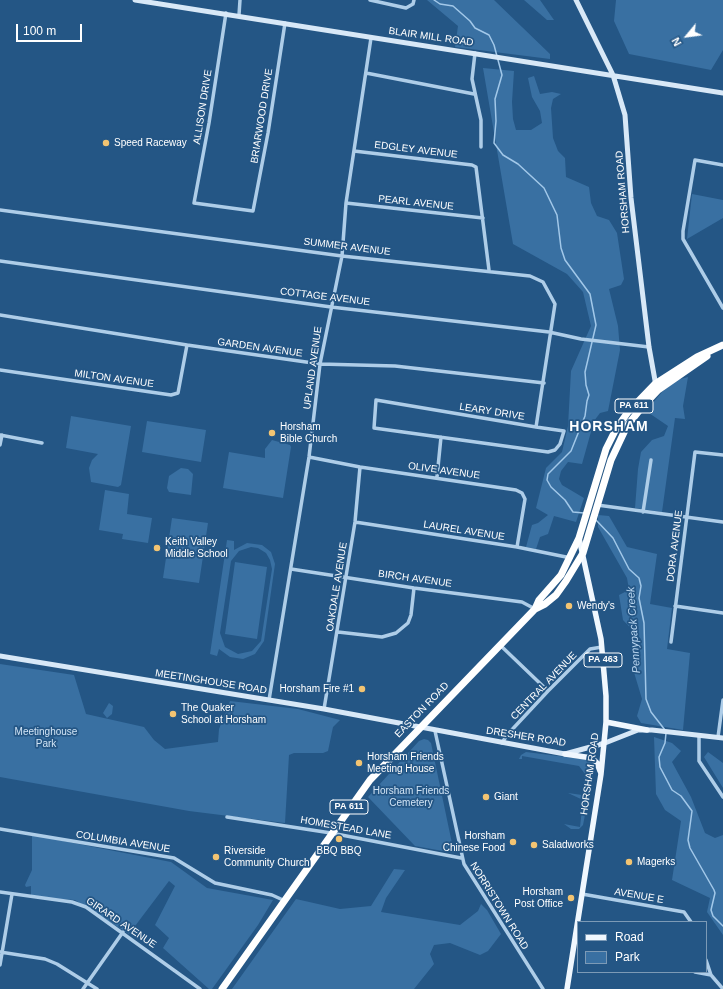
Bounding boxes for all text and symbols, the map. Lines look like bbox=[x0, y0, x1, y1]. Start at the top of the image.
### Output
scale bar bbox=[18, 16, 84, 42]
north arrow bbox=[667, 16, 707, 56]
text: 100 m bbox=[23, 24, 56, 38]
street label: BLAIR MILL ROAD bbox=[388, 25, 474, 49]
text: N bbox=[669, 35, 684, 48]
street label: BRIARWOOD DRIVE bbox=[249, 68, 275, 164]
street label: ALLISON DRIVE bbox=[191, 69, 215, 145]
place label: Speed Raceway bbox=[114, 137, 187, 149]
marker: Speed Raceway bbox=[101, 138, 111, 148]
street label: EDGLEY AVENUE bbox=[374, 139, 458, 161]
street label: HORSHAM ROAD bbox=[613, 150, 633, 234]
street label: PEARL AVENUE bbox=[378, 193, 454, 213]
street label: SUMMER AVENUE bbox=[303, 236, 391, 258]
street label: COTTAGE AVENUE bbox=[279, 286, 371, 308]
street label: UPLAND AVENUE bbox=[301, 326, 325, 410]
street label: GARDEN AVENUE bbox=[217, 336, 303, 360]
street label: MILTON AVENUE bbox=[74, 367, 154, 391]
road number: PA 611 bbox=[615, 399, 653, 413]
street label: LEARY DRIVE bbox=[458, 401, 526, 423]
district label: HORSHAM bbox=[569, 419, 649, 435]
place label: Horsham Bible Church bbox=[280, 421, 337, 444]
marker: Horsham Bible Church bbox=[267, 428, 277, 438]
street label: OLIVE AVENUE bbox=[407, 460, 481, 482]
street label: DORA AVENUE bbox=[665, 510, 685, 582]
street label: LAUREL AVENUE bbox=[423, 519, 505, 543]
place label: Keith Valley Middle School bbox=[165, 536, 228, 560]
street label: OAKDALE AVENUE bbox=[324, 541, 350, 633]
marker: Keith Valley Middle School bbox=[152, 543, 162, 553]
street label: BIRCH AVENUE bbox=[377, 568, 453, 590]
water label: Pennypack Creek bbox=[624, 586, 644, 674]
place label: Wendy's bbox=[577, 600, 615, 612]
marker: Wendy's bbox=[564, 601, 574, 611]
street label: CENTRAL AVENUE bbox=[508, 650, 580, 722]
road number: PA 463 bbox=[584, 653, 622, 667]
street label: MEETINGHOUSE ROAD bbox=[154, 667, 268, 697]
street label: EASTON ROAD bbox=[392, 680, 452, 740]
place label: Horsham Fire #1 bbox=[280, 683, 354, 695]
marker: Horsham Fire #1 bbox=[357, 684, 367, 694]
place label: The Quaker School at Horsham bbox=[181, 702, 266, 726]
marker: The Quaker School at Horsham bbox=[168, 709, 178, 719]
street label: DRESHER ROAD bbox=[485, 725, 567, 749]
park label: Meetinghouse Park bbox=[15, 726, 77, 750]
street label: HORSHAM ROAD bbox=[578, 732, 602, 816]
place label: Horsham Friends Meeting House bbox=[367, 751, 444, 774]
marker: Horsham Friends Meeting House bbox=[354, 758, 364, 768]
park label: Horsham Friends Cemetery bbox=[373, 785, 449, 808]
place label: Giant bbox=[494, 791, 518, 803]
marker: Giant bbox=[481, 792, 491, 802]
road number: PA 611 bbox=[330, 800, 368, 814]
street label: HOMESTEAD LANE bbox=[300, 814, 392, 842]
street label: COLUMBIA AVENUE bbox=[75, 829, 171, 855]
place label: Horsham Chinese Food bbox=[443, 830, 505, 854]
marker: BBQ BBQ bbox=[334, 834, 344, 844]
marker: Horsham Chinese Food bbox=[508, 837, 518, 847]
place label: Saladworks bbox=[542, 839, 594, 851]
marker: Saladworks bbox=[529, 840, 539, 850]
place label: Riverside Community Church bbox=[224, 845, 310, 868]
place label: BBQ BBQ bbox=[316, 845, 362, 857]
marker: Riverside Community Church bbox=[211, 852, 221, 862]
place label: Magerks bbox=[637, 856, 675, 868]
marker: Magerks bbox=[624, 857, 634, 867]
street label: NORRISTOWN ROAD bbox=[467, 860, 531, 952]
place label: Horsham Post Office bbox=[514, 886, 563, 910]
street label: AVENUE E bbox=[613, 886, 665, 906]
marker: Horsham Post Office bbox=[566, 893, 576, 903]
street label: GIRARD AVENUE bbox=[84, 895, 158, 951]
legend bbox=[577, 921, 707, 973]
text: Road bbox=[615, 930, 644, 944]
text: Park bbox=[615, 950, 640, 964]

